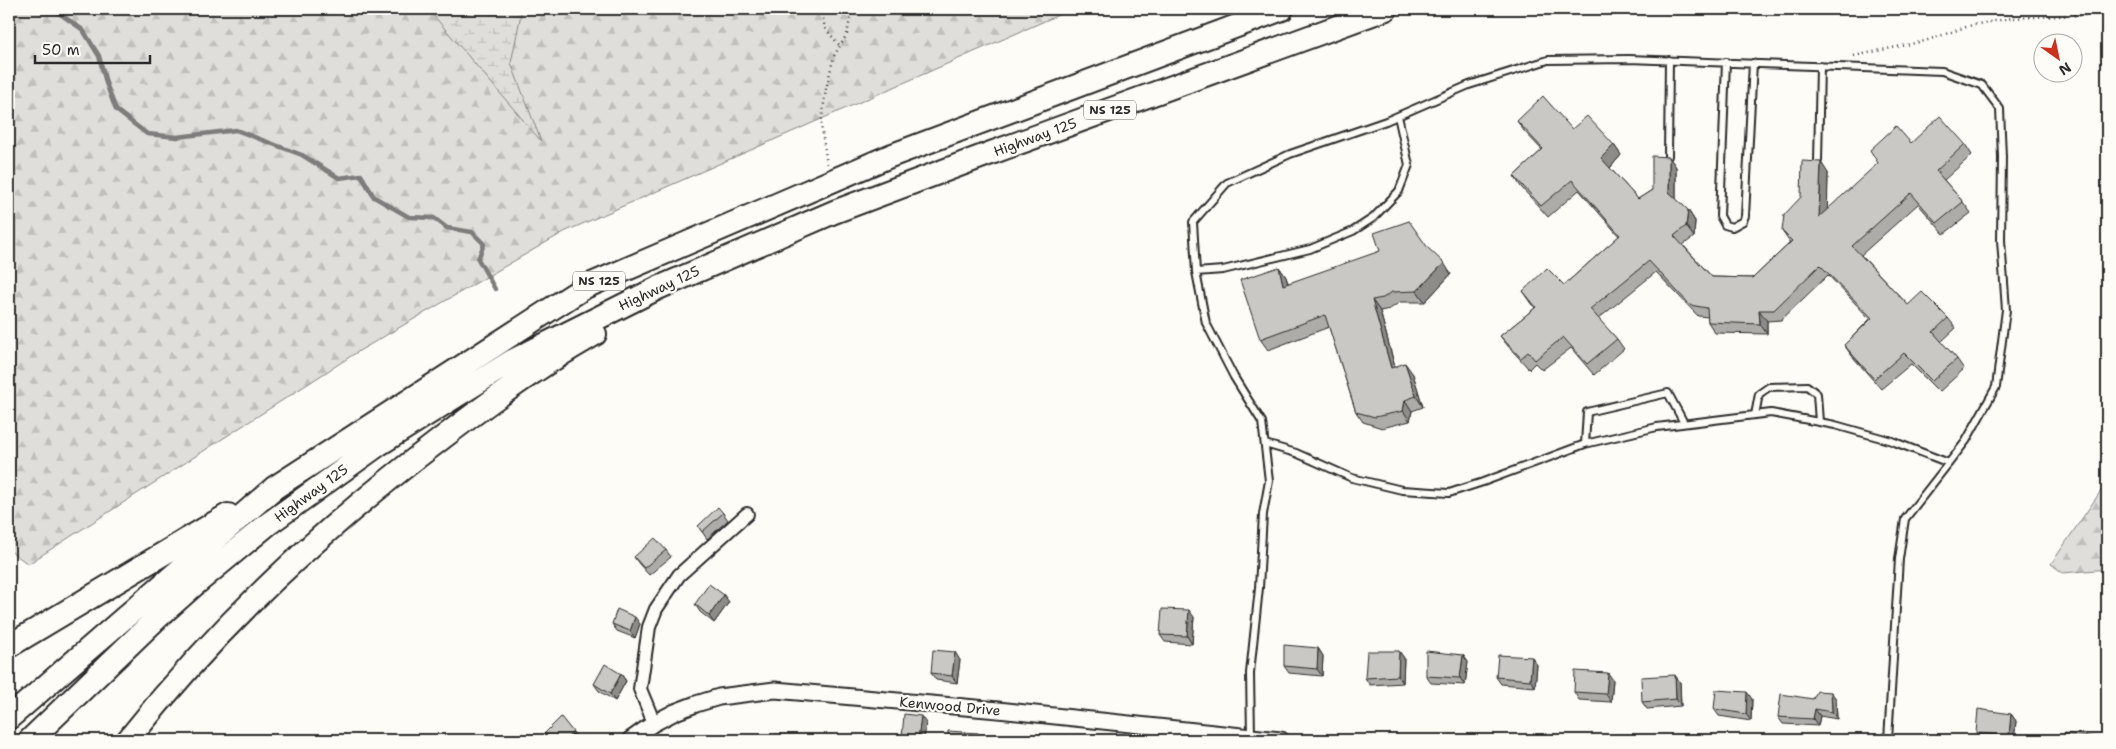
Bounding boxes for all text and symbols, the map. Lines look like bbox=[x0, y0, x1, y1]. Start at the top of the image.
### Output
scale bar bbox=[35, 32, 150, 64]
north arrow bbox=[2034, 32, 2084, 82]
text: 50 m bbox=[42, 40, 80, 60]
text: N bbox=[2056, 58, 2075, 79]
road number: NS 125 bbox=[1084, 100, 1136, 120]
street label: Highway 125 bbox=[991, 114, 1079, 160]
street label: Highway 125 bbox=[616, 261, 702, 315]
road number: NS 125 bbox=[573, 272, 625, 290]
street label: Highway 125 bbox=[270, 460, 352, 526]
street label: Kenwood Drive bbox=[899, 693, 1002, 719]

